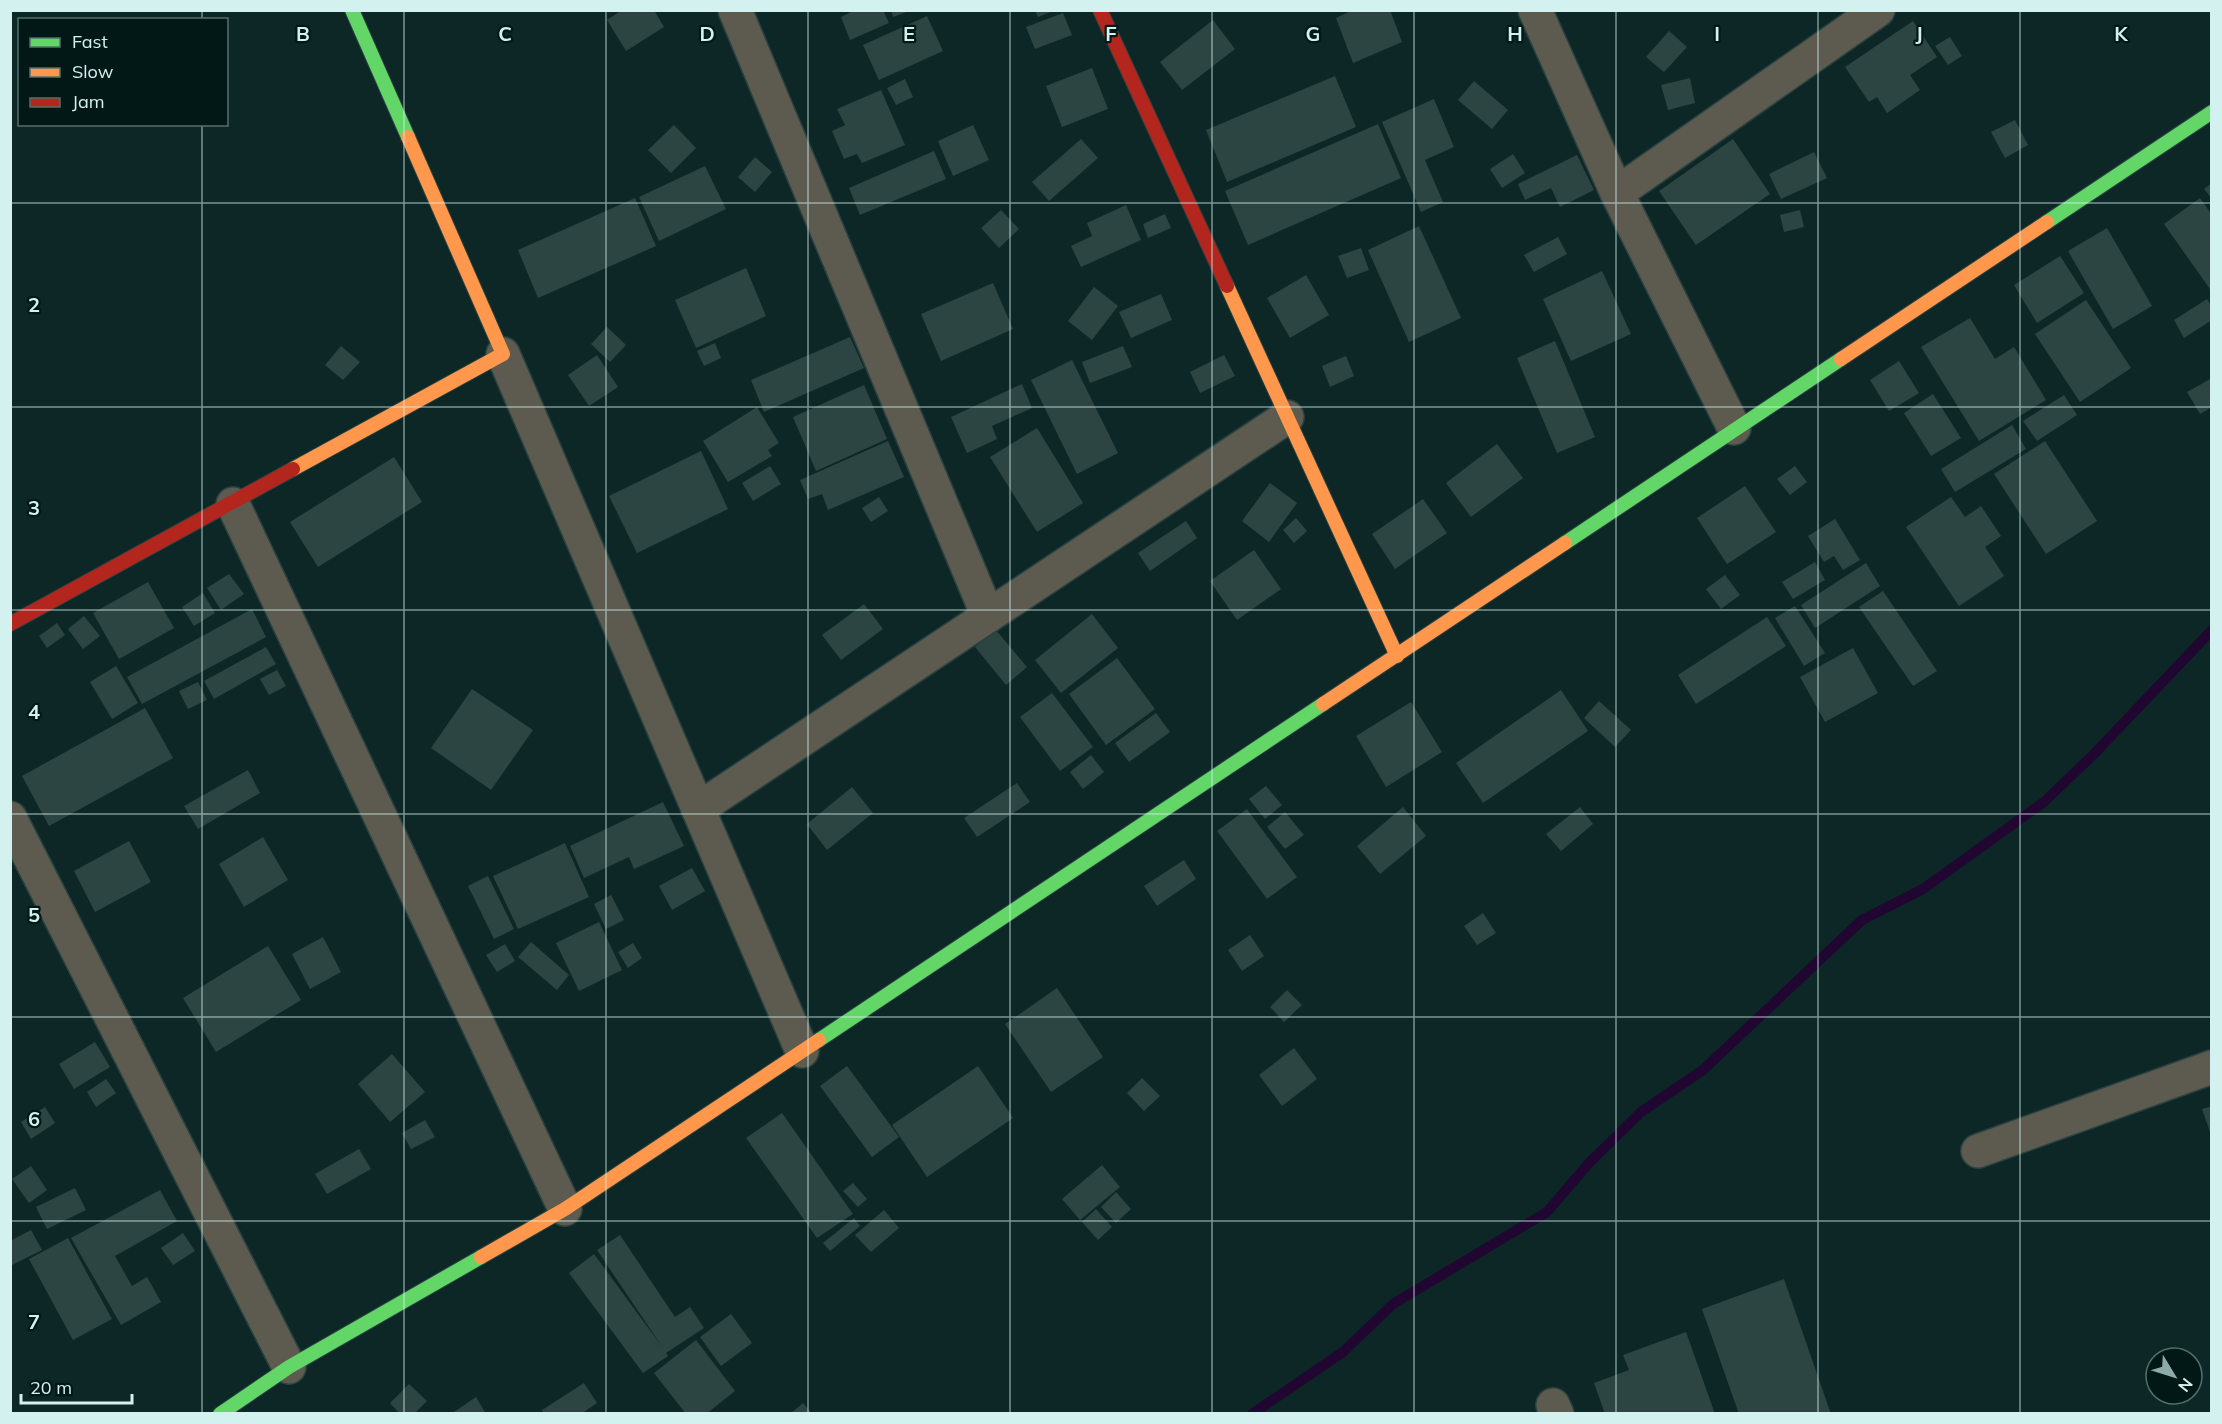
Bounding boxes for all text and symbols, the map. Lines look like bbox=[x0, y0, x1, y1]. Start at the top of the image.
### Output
legend bbox=[18, 18, 228, 126]
text: B bbox=[296, 21, 310, 46]
text: C bbox=[498, 21, 512, 46]
text: D bbox=[699, 21, 715, 46]
text: E bbox=[903, 21, 915, 46]
text: F bbox=[1105, 21, 1117, 46]
text: G bbox=[1306, 21, 1320, 46]
text: H bbox=[1507, 21, 1523, 46]
text: I bbox=[1714, 21, 1720, 46]
text: J bbox=[1915, 21, 1923, 46]
text: K bbox=[2114, 21, 2128, 46]
text: Fast bbox=[72, 30, 108, 53]
text: Slow bbox=[72, 60, 114, 83]
text: Jam bbox=[72, 90, 105, 113]
text: 2 bbox=[28, 292, 40, 317]
text: 3 bbox=[28, 495, 40, 520]
text: 4 bbox=[28, 699, 40, 724]
text: 5 bbox=[28, 902, 40, 927]
text: 6 bbox=[28, 1106, 40, 1131]
text: 7 bbox=[28, 1309, 40, 1334]
north arrow bbox=[2144, 1346, 2204, 1406]
scale bar bbox=[21, 1367, 132, 1405]
text: N bbox=[2174, 1374, 2197, 1396]
text: 20 m bbox=[30, 1376, 72, 1399]

